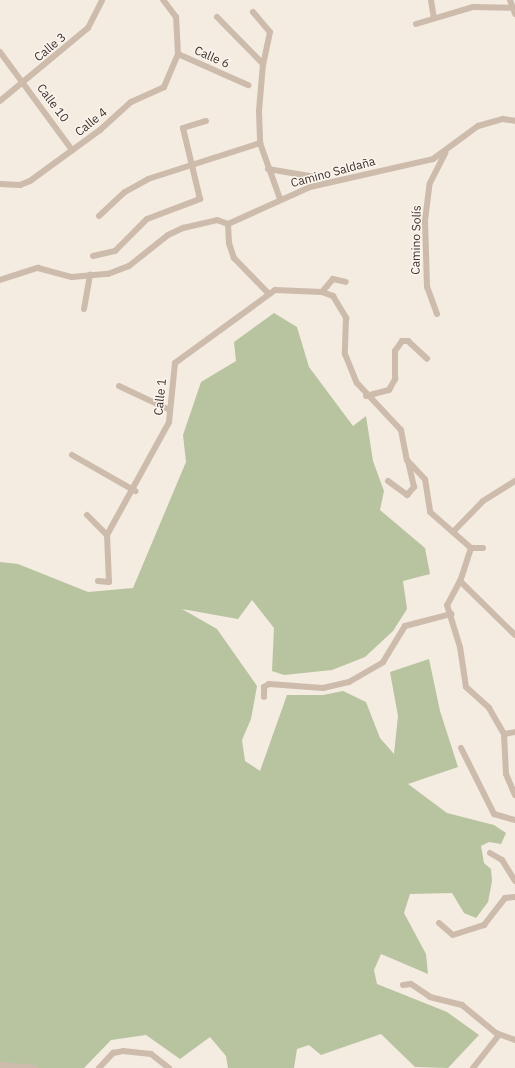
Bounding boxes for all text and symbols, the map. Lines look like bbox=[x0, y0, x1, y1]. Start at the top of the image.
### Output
street label: Calle 3 bbox=[31, 30, 69, 64]
street label: Calle 6 bbox=[192, 43, 232, 71]
street label: Calle 10 bbox=[34, 81, 72, 125]
street label: Calle 4 bbox=[72, 105, 110, 139]
street label: Camino Saldaña bbox=[289, 154, 377, 190]
street label: Camino Solís bbox=[408, 205, 424, 275]
street label: Calle 1 bbox=[151, 378, 169, 416]

